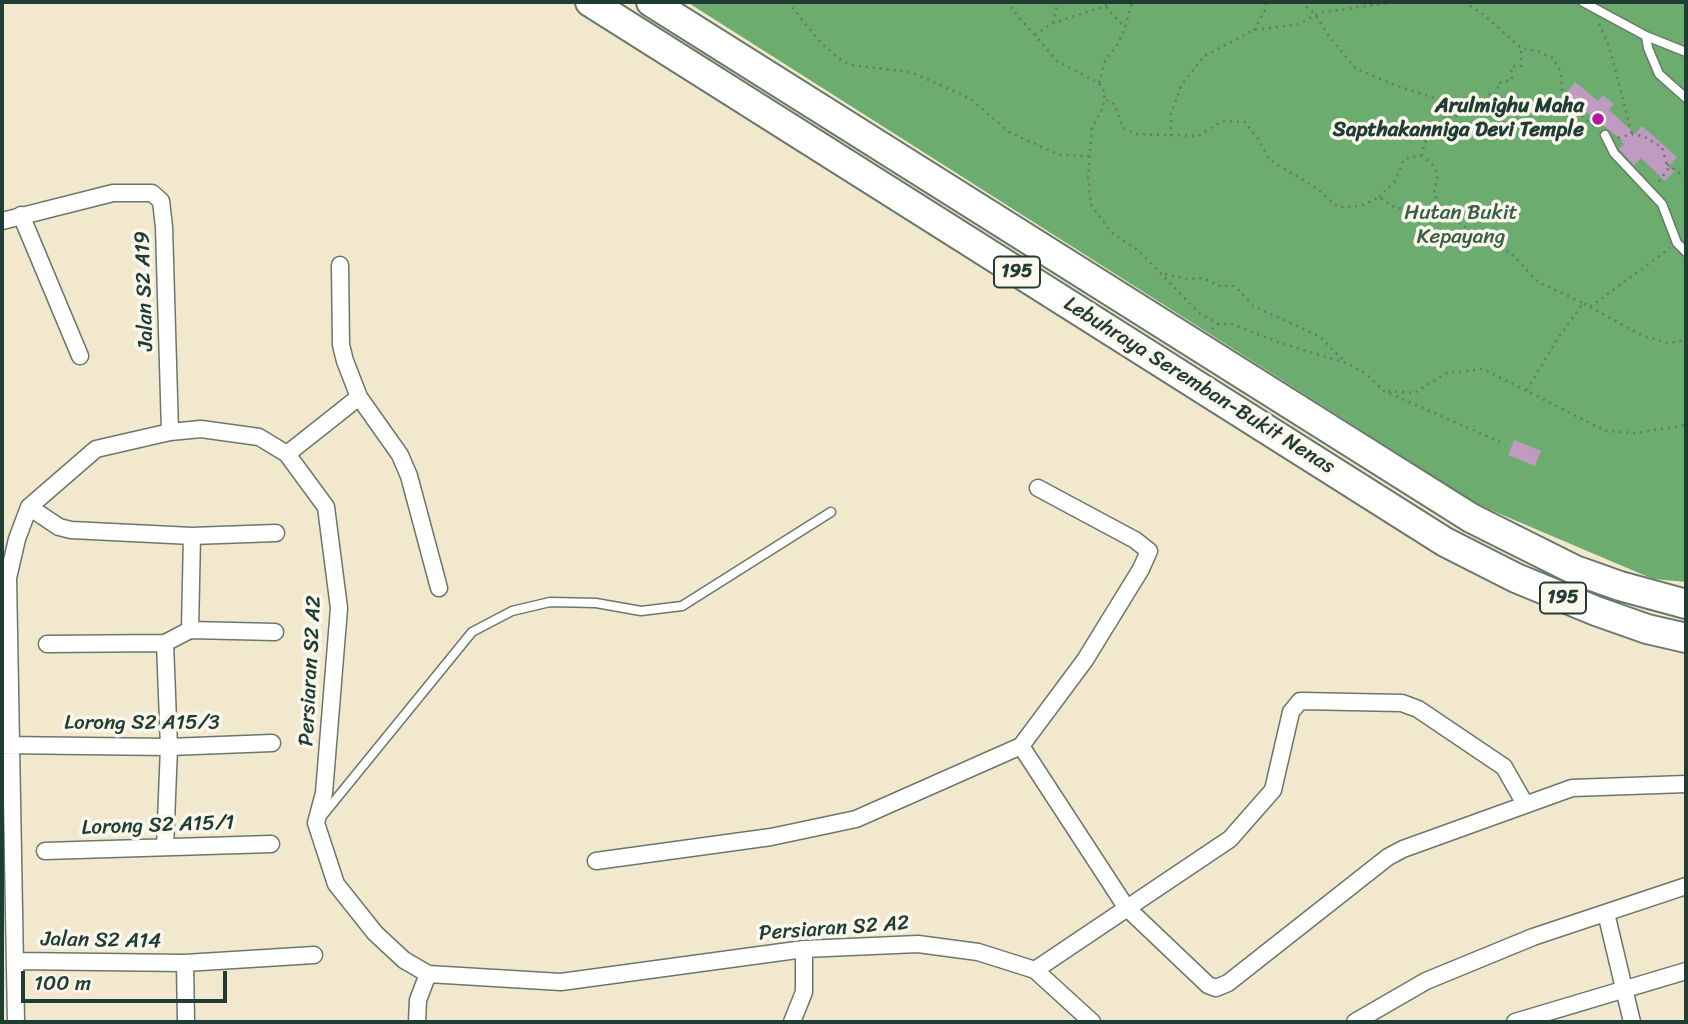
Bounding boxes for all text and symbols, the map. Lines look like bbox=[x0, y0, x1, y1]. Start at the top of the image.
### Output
place label: Arulmighu Maha Sapthakanniga Devi Temple bbox=[1333, 94, 1584, 144]
marker: Arulmighu Maha Sapthakanniga Devi Temple bbox=[1590, 111, 1606, 127]
park label: Hutan Bukit Kepayang bbox=[1404, 201, 1518, 251]
street label: Jalan S2 A19 bbox=[130, 231, 160, 351]
road number: 195 bbox=[994, 256, 1040, 288]
street label: Lebuhraya Seremban-Bukit Nenas bbox=[1059, 292, 1339, 480]
road number: 195 bbox=[1540, 582, 1586, 614]
street label: Persiaran S2 A2 bbox=[294, 595, 328, 747]
street label: Lorong S2 A15/3 bbox=[64, 711, 220, 737]
street label: Lorong S2 A15/1 bbox=[81, 811, 235, 841]
street label: Persiaran S2 A2 bbox=[758, 911, 910, 947]
street label: Jalan S2 A14 bbox=[41, 927, 161, 955]
scale bar bbox=[24, 958, 231, 1002]
text: 100 m bbox=[34, 964, 91, 1002]

